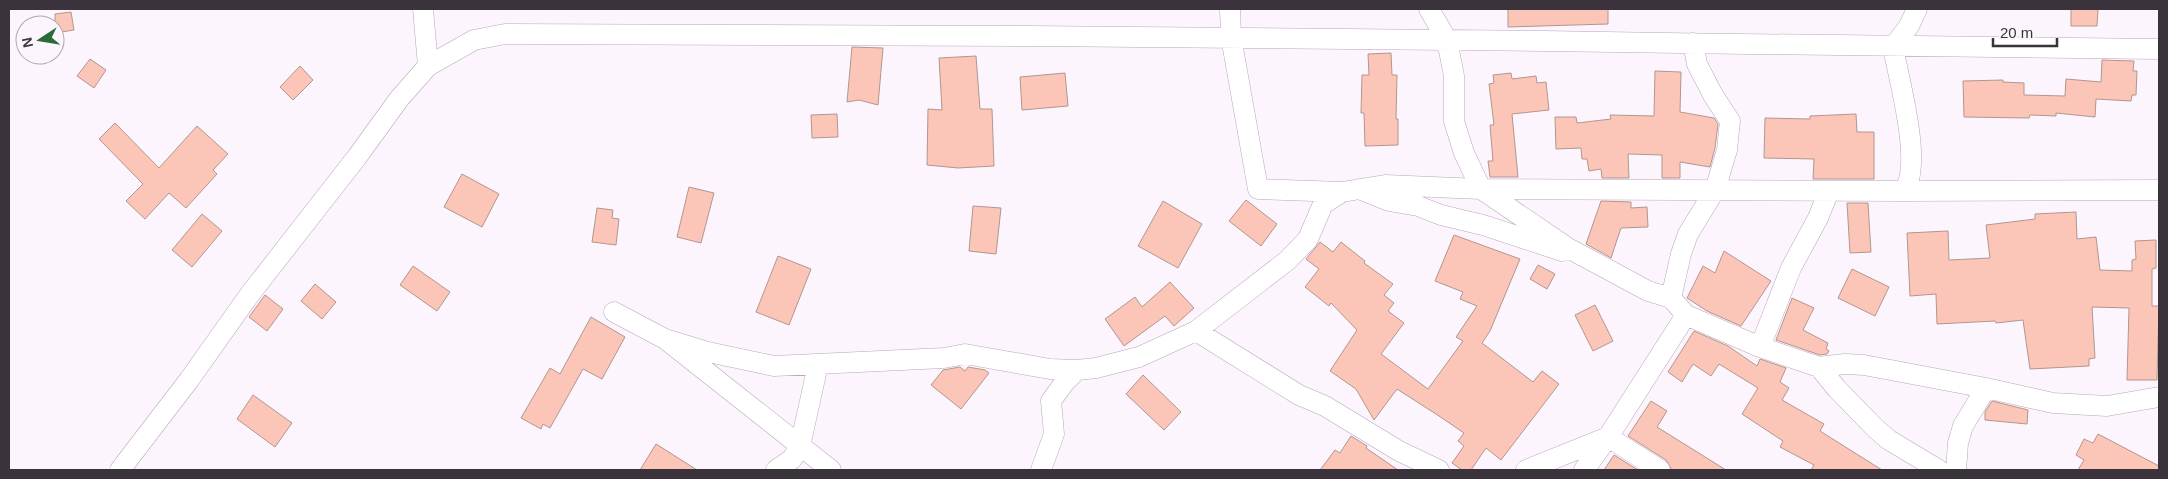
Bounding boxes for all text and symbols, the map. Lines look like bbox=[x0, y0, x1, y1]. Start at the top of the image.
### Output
north arrow bbox=[15, 15, 65, 65]
scale bar bbox=[1993, 15, 2057, 47]
text: 20 m bbox=[2000, 24, 2033, 41]
text: N bbox=[18, 36, 36, 49]

